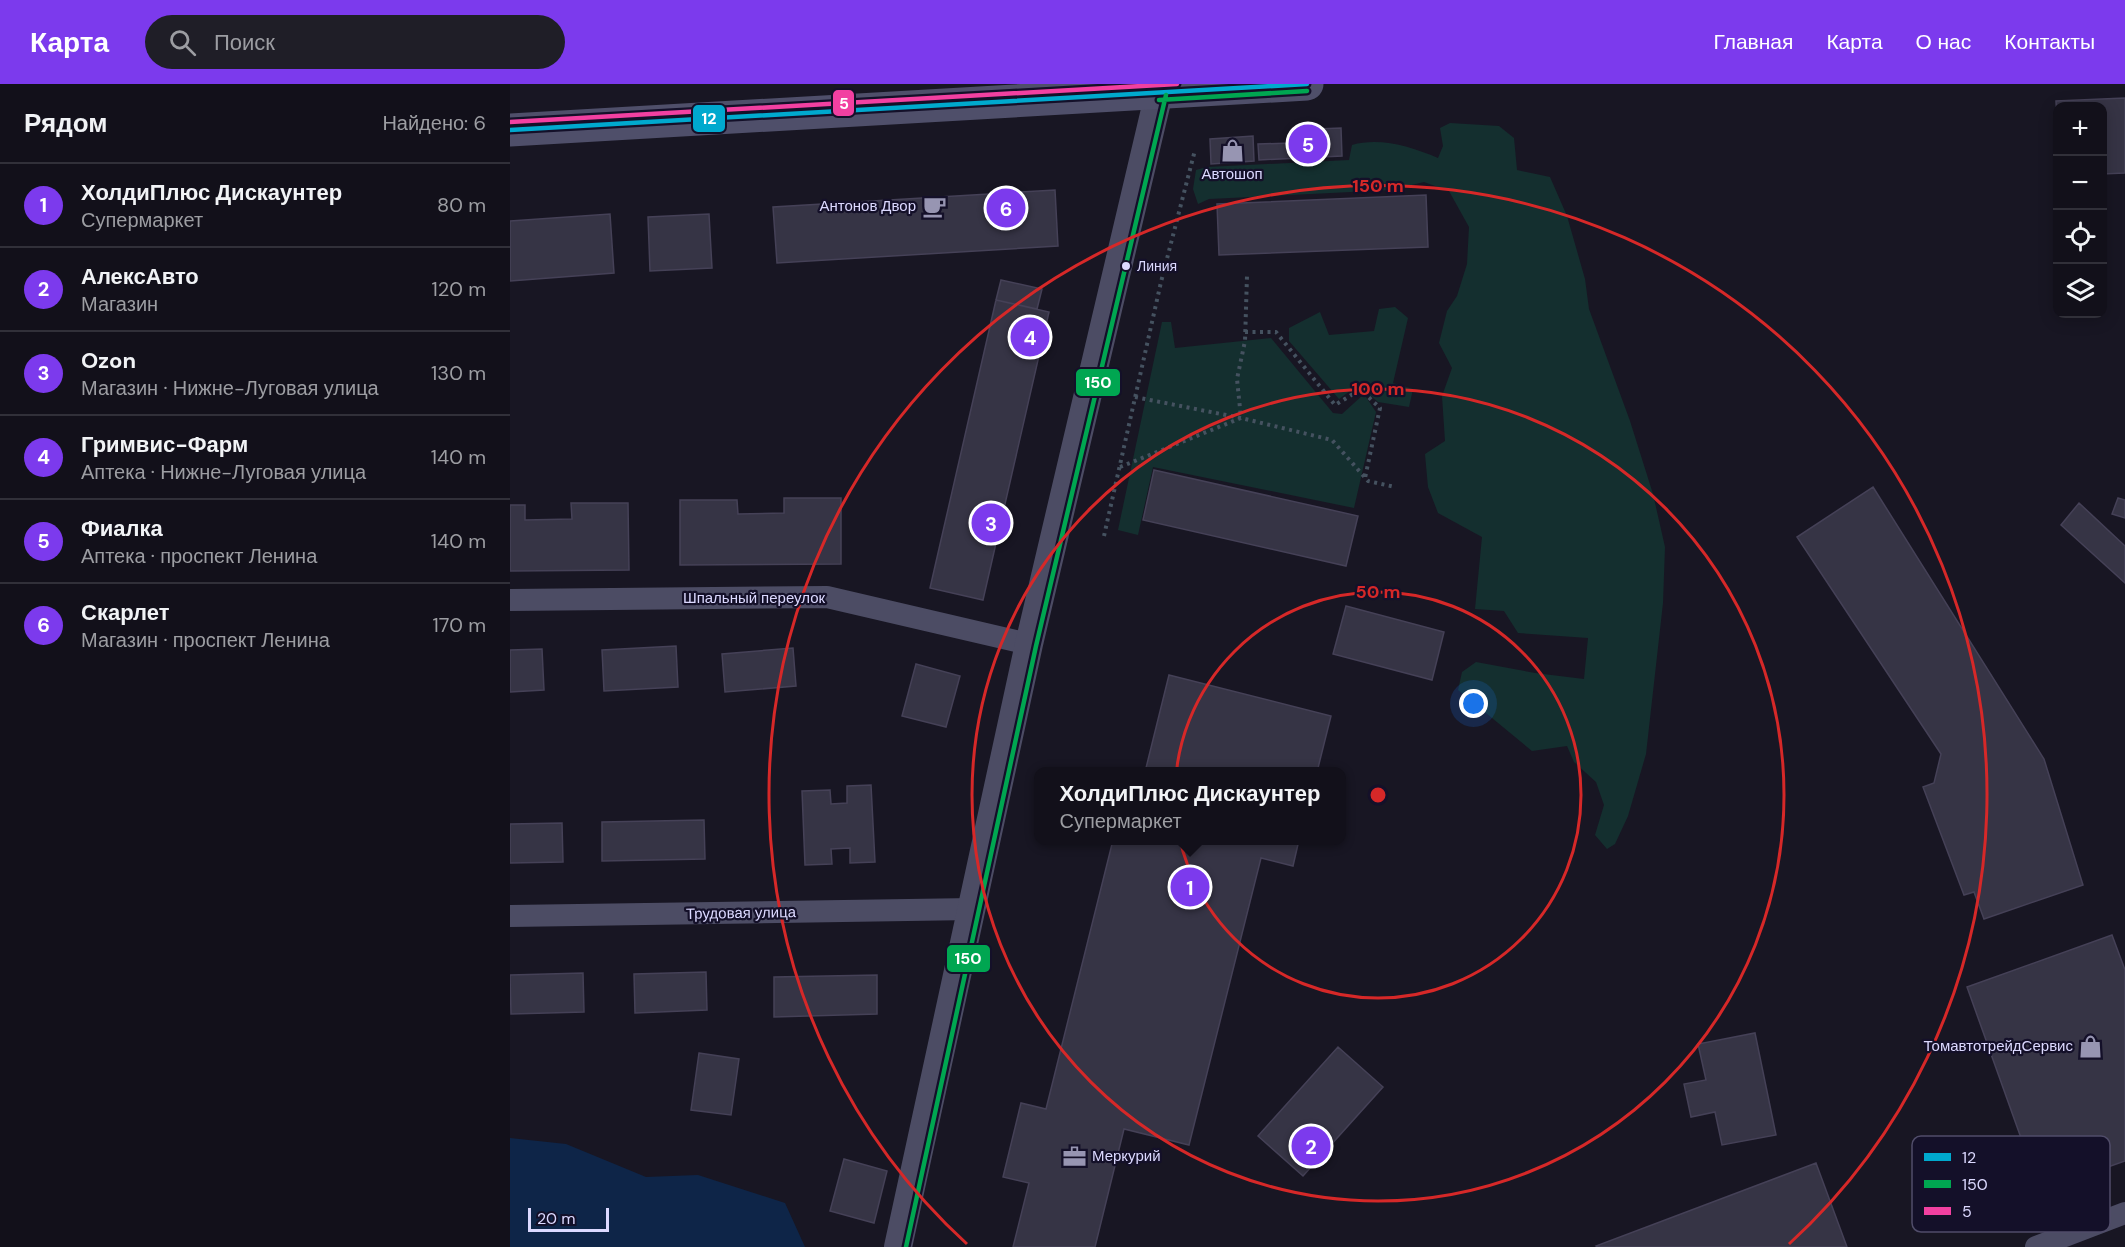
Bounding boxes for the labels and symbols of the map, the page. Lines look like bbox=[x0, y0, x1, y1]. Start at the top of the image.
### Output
line badge: 5 bbox=[832, 89, 855, 117]
text: 5 bbox=[839, 93, 849, 114]
line badge: 12 bbox=[692, 104, 726, 133]
text: 12 bbox=[701, 108, 717, 129]
pin: 5 bbox=[1288, 122, 1328, 166]
shop icon: Автошоп bbox=[1219, 137, 1245, 163]
place label: Автошоп bbox=[1201, 164, 1263, 184]
text: 150 m bbox=[1352, 174, 1404, 198]
pin: 6 bbox=[986, 186, 1026, 230]
cafe icon: Антонов Двор bbox=[921, 193, 947, 219]
place label: Антонов Двор bbox=[819, 196, 916, 216]
place label: Линия bbox=[1137, 257, 1177, 275]
marker: Линия bbox=[1120, 260, 1132, 272]
pin: 4 bbox=[1010, 314, 1050, 360]
line badge: 150 bbox=[1075, 368, 1121, 397]
text: 150 bbox=[1084, 372, 1112, 393]
text: 100 m bbox=[1351, 377, 1405, 401]
pin: 3 bbox=[972, 500, 1010, 546]
text: 50 m bbox=[1355, 580, 1401, 604]
street label: Шпальный переулок bbox=[683, 588, 826, 608]
your location bbox=[1459, 689, 1488, 718]
centre of rings bbox=[1368, 785, 1388, 805]
pin: 1 bbox=[1170, 864, 1210, 910]
street label: Трудовая улица bbox=[686, 902, 797, 924]
line badge: 150 bbox=[946, 944, 991, 973]
text: 150 bbox=[954, 948, 982, 969]
shop icon: ТомавтотрейдСервис bbox=[2078, 1033, 2104, 1059]
place label: ТомавтотрейдСервис bbox=[1924, 1036, 2073, 1056]
pin: 2 bbox=[1292, 1124, 1330, 1168]
legend bbox=[1912, 1136, 2110, 1232]
office icon: Меркурий bbox=[1061, 1143, 1087, 1169]
place label: Меркурий bbox=[1092, 1146, 1161, 1166]
text: 12 bbox=[1962, 1147, 1976, 1168]
text: 150 bbox=[1962, 1174, 1988, 1195]
text: 5 bbox=[1962, 1201, 1972, 1222]
scale bar bbox=[528, 1205, 609, 1232]

